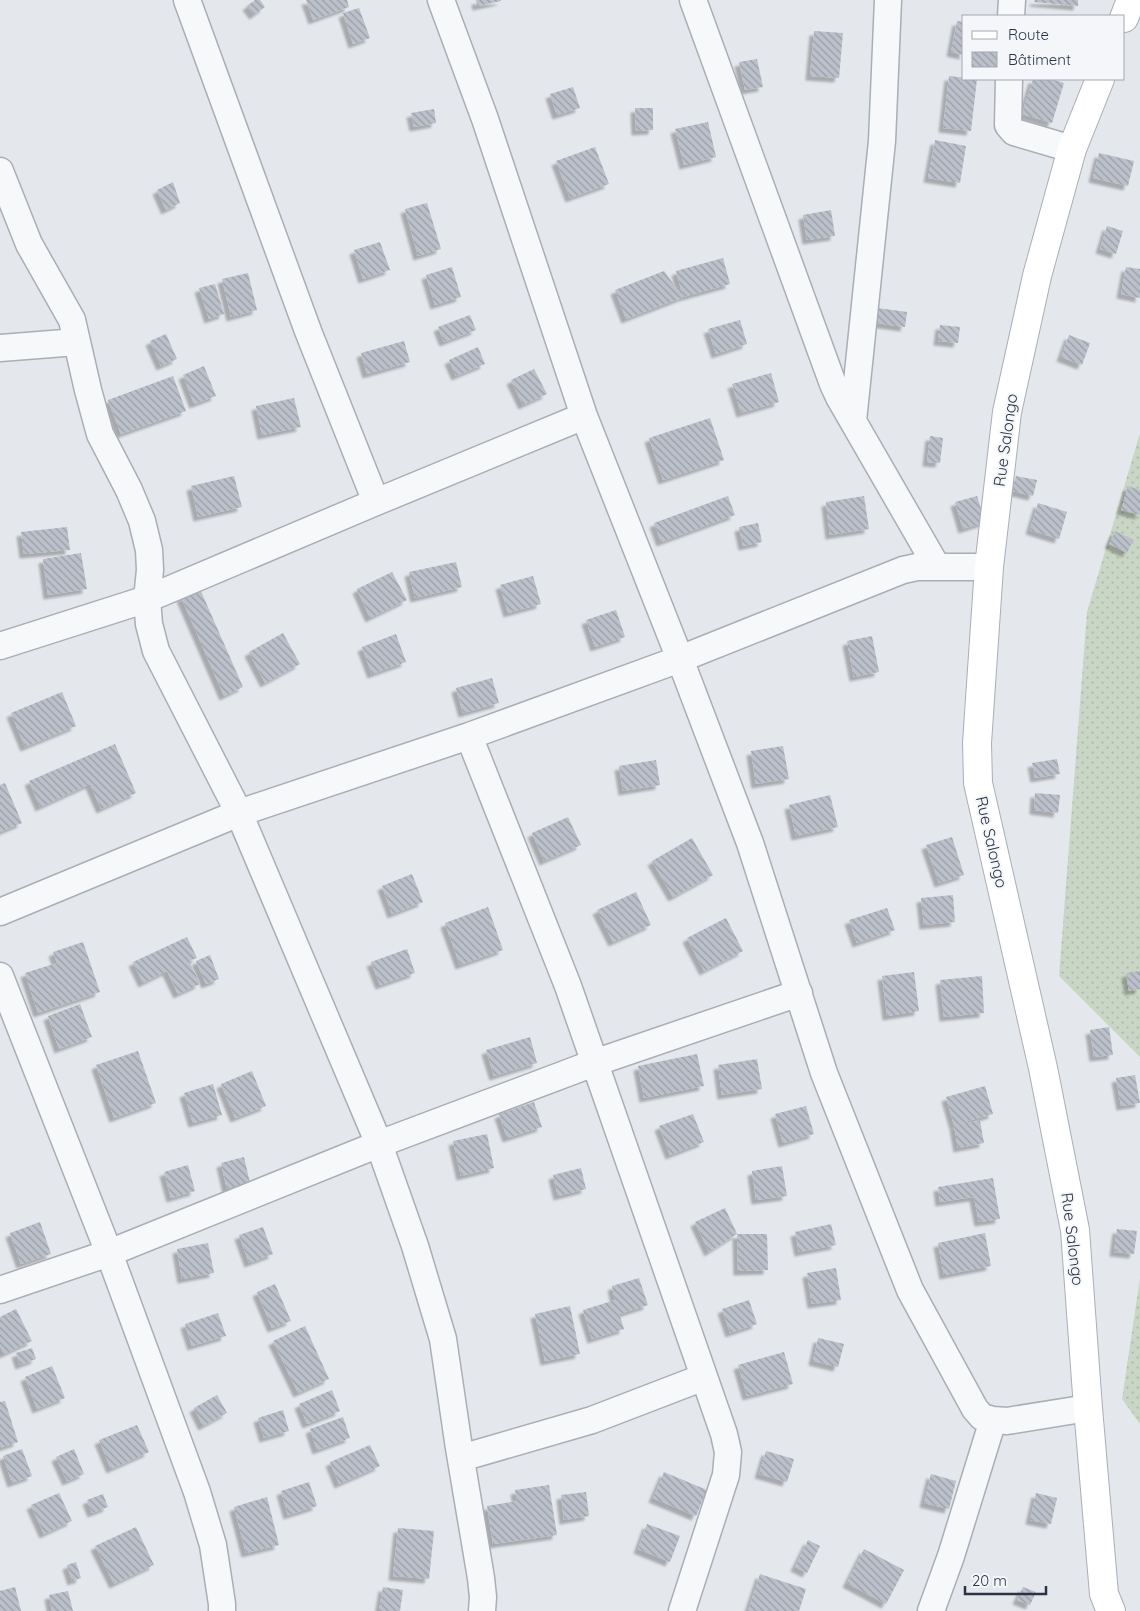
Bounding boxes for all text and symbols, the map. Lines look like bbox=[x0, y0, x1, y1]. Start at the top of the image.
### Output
legend bbox=[962, 15, 1125, 80]
text: Route bbox=[1008, 25, 1049, 44]
text: Bâtiment bbox=[1008, 50, 1071, 69]
street label: Rue Salongo bbox=[989, 392, 1021, 488]
street label: Rue Salongo bbox=[972, 794, 1012, 890]
street label: Rue Salongo bbox=[1057, 1191, 1089, 1287]
scale bar bbox=[965, 1564, 1046, 1596]
text: 20 m bbox=[972, 1571, 1007, 1590]

